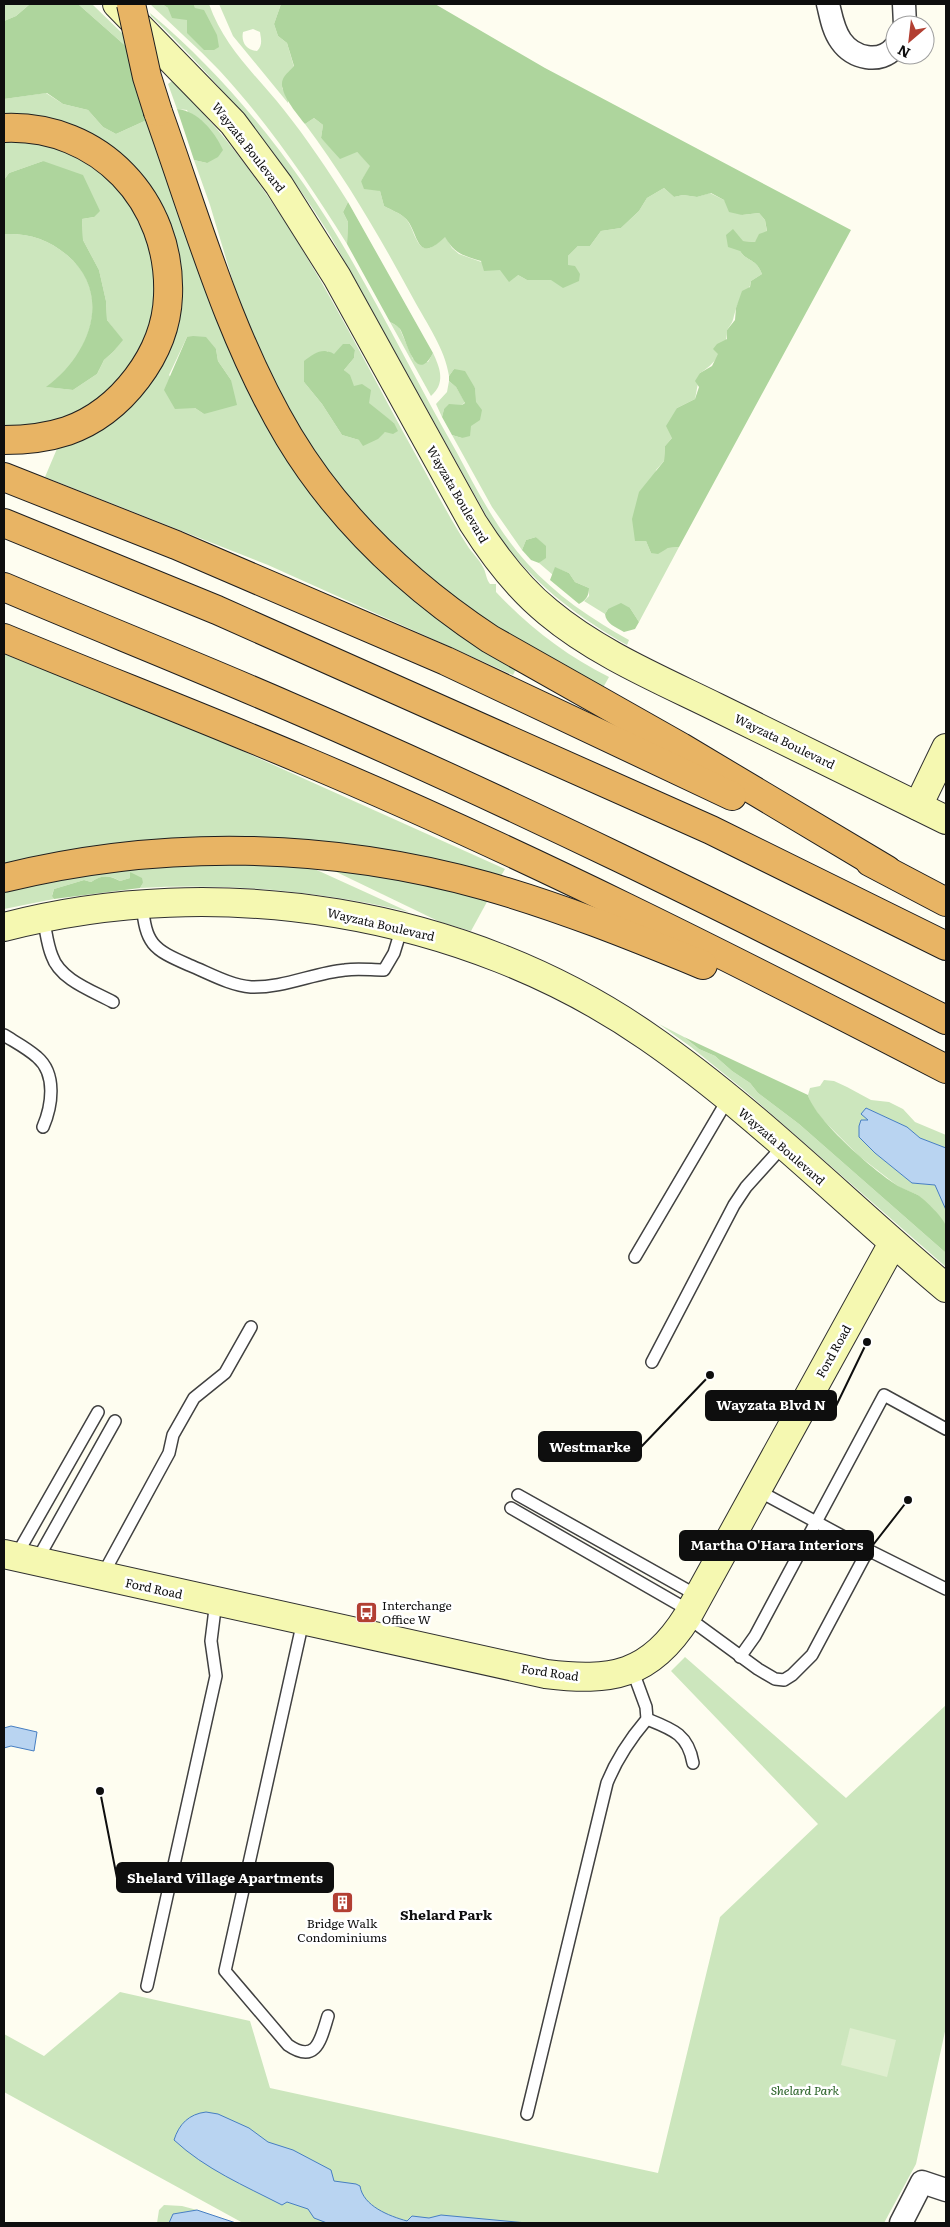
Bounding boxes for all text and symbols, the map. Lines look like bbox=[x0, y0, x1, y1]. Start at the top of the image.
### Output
north arrow bbox=[885, 15, 935, 65]
text: N bbox=[893, 41, 913, 64]
street label: Wayzata Boulevard bbox=[208, 98, 290, 196]
street label: Wayzata Boulevard bbox=[423, 442, 494, 547]
street label: Wayzata Boulevard bbox=[732, 709, 839, 773]
street label: Wayzata Boulevard bbox=[325, 903, 437, 945]
street label: Wayzata Boulevard bbox=[735, 1103, 830, 1189]
street label: Ford Road bbox=[811, 1321, 855, 1381]
callout: Wayzata Blvd N bbox=[706, 1391, 836, 1420]
text: Wayzata Blvd N bbox=[716, 1394, 826, 1414]
callout: Westmarke bbox=[539, 1432, 641, 1461]
text: Westmarke bbox=[549, 1436, 631, 1456]
callout: Martha O'Hara Interiors bbox=[680, 1531, 873, 1560]
text: Martha O'Hara Interiors bbox=[691, 1534, 863, 1554]
street label: Ford Road bbox=[124, 1573, 185, 1603]
place label: Interchange Office W bbox=[382, 1596, 452, 1628]
bus stop icon: Interchange Office W bbox=[354, 1600, 378, 1624]
street label: Ford Road bbox=[520, 1659, 581, 1685]
callout: Shelard Village Apartments bbox=[117, 1863, 333, 1892]
text: Shelard Village Apartments bbox=[127, 1867, 323, 1887]
building icon: Bridge Walk Condominiums bbox=[330, 1890, 354, 1914]
district label: Shelard Park bbox=[400, 1904, 493, 1924]
place label: Bridge Walk Condominiums bbox=[297, 1914, 387, 1946]
park label: Shelard Park bbox=[771, 2081, 840, 2099]

